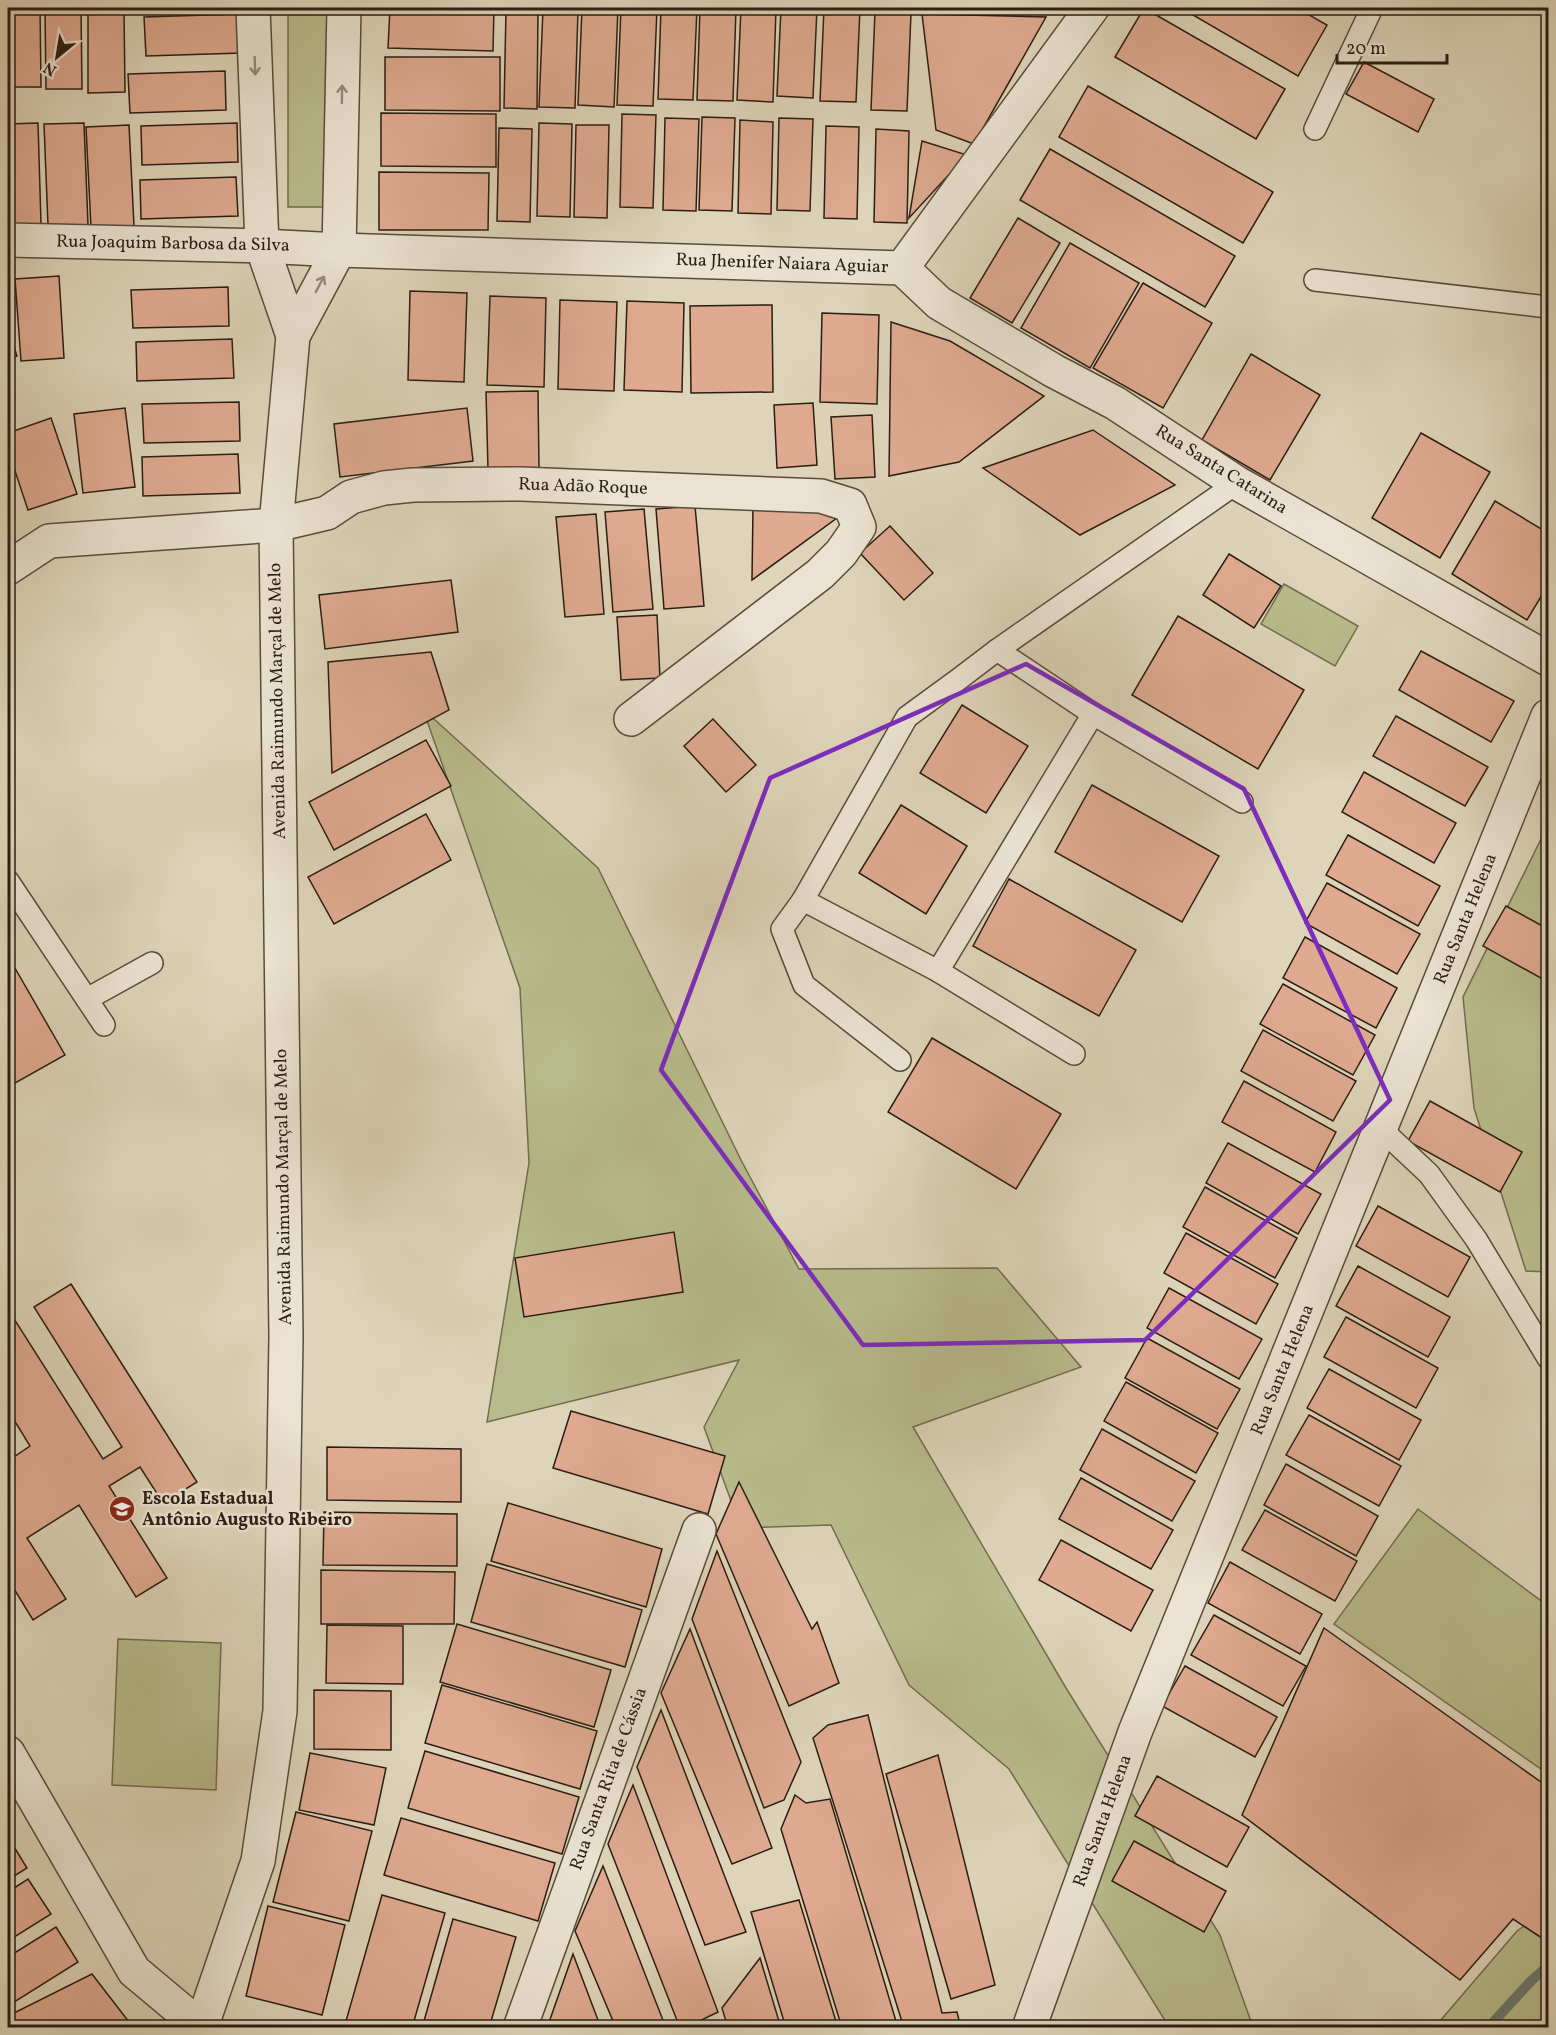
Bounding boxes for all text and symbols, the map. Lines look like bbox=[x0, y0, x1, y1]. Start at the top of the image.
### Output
north arrow bbox=[27, 27, 87, 87]
scale bar bbox=[1337, 27, 1446, 65]
text: 20 m bbox=[1346, 37, 1386, 62]
one-way arrow bbox=[250, 55, 261, 75]
text: N bbox=[40, 56, 61, 81]
one-way arrow bbox=[336, 85, 348, 105]
street label: Rua Joaquim Barbosa da Silva bbox=[56, 229, 290, 259]
street label: Rua Jhenifer Naiara Aguiar bbox=[675, 248, 889, 280]
one-way arrow bbox=[315, 276, 326, 294]
street label: Rua Santa Catarina bbox=[1150, 419, 1292, 521]
street label: Rua Adão Roque bbox=[518, 472, 648, 502]
street label: Avenida Raimundo Marçal de Melo bbox=[263, 562, 293, 840]
street label: Rua Santa Helena bbox=[1428, 850, 1504, 988]
street label: Avenida Raimundo Marçal de Melo bbox=[269, 1048, 299, 1326]
street label: Rua Santa Helena bbox=[1245, 1301, 1321, 1439]
place label: Escola Estadual Antônio Augusto Ribeiro bbox=[142, 1487, 352, 1533]
school or university icon: Escola Estadual Antônio Augusto Ribeiro bbox=[107, 1494, 137, 1524]
street label: Rua Santa Rita de Cássia bbox=[564, 1684, 654, 1874]
street label: Rua Santa Helena bbox=[1067, 1751, 1139, 1891]

